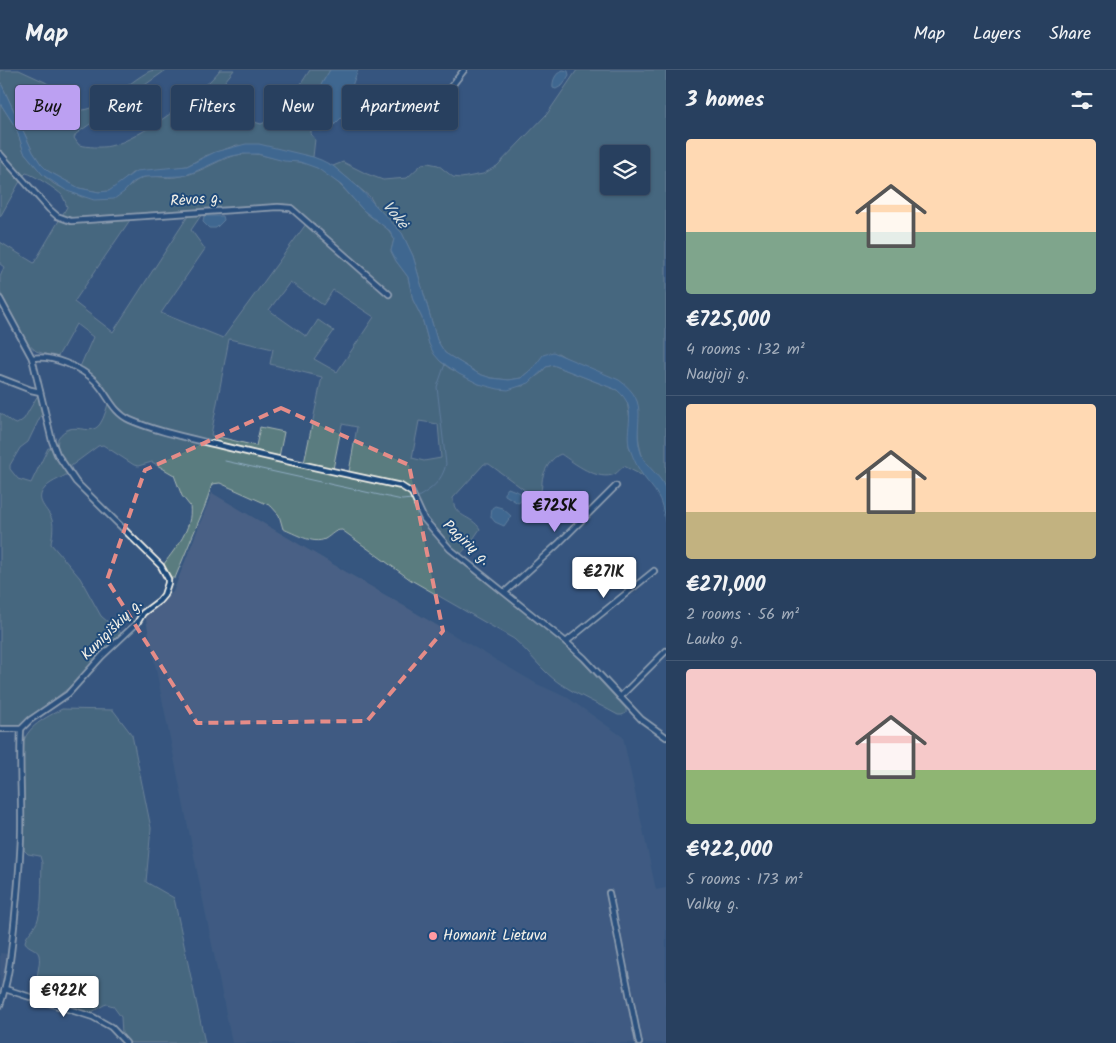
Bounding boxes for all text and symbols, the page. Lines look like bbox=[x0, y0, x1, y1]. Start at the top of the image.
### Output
text: Map bbox=[25, 15, 68, 54]
text: Map bbox=[914, 20, 945, 49]
text: Layers bbox=[973, 20, 1021, 49]
text: Share bbox=[1049, 20, 1091, 49]
text: 3 homes bbox=[686, 84, 764, 117]
chip: Buy bbox=[15, 85, 80, 130]
chip: Rent bbox=[90, 85, 161, 130]
chip: Filters bbox=[171, 85, 254, 130]
chip: New bbox=[264, 85, 332, 130]
chip: Apartment bbox=[342, 85, 458, 130]
icon: filters bbox=[1068, 86, 1096, 114]
map controls bbox=[600, 145, 650, 195]
button: layers bbox=[600, 145, 650, 195]
icon: home bbox=[846, 171, 936, 261]
street label: Rėvos g. bbox=[169, 186, 223, 214]
water label: Vokė bbox=[376, 195, 415, 236]
text: €725,000 bbox=[686, 304, 770, 337]
text: 4 rooms · 132 m² bbox=[686, 337, 805, 362]
text: Naujoji g. bbox=[686, 362, 749, 387]
icon: home bbox=[846, 437, 936, 527]
pin: €725K bbox=[520, 490, 590, 533]
text: €725K bbox=[533, 494, 577, 519]
street label: Pagirių g. bbox=[436, 514, 496, 572]
pin: €271K bbox=[569, 556, 639, 599]
text: €271K bbox=[583, 560, 625, 585]
text: €271,000 bbox=[686, 569, 766, 602]
street label: Kunigiškių g. bbox=[76, 594, 148, 666]
text: 2 rooms · 56 m² bbox=[686, 602, 799, 627]
text: Lauko g. bbox=[686, 627, 743, 652]
icon: home bbox=[846, 702, 936, 792]
text: €922,000 bbox=[686, 834, 772, 867]
text: 5 rooms · 173 m² bbox=[686, 867, 803, 892]
text: Valkų g. bbox=[686, 892, 739, 917]
place label: Homanit Lietuva bbox=[443, 924, 547, 948]
marker: Homanit Lietuva bbox=[427, 930, 439, 942]
pin: €922K bbox=[29, 976, 99, 1018]
text: €922K bbox=[41, 979, 87, 1004]

